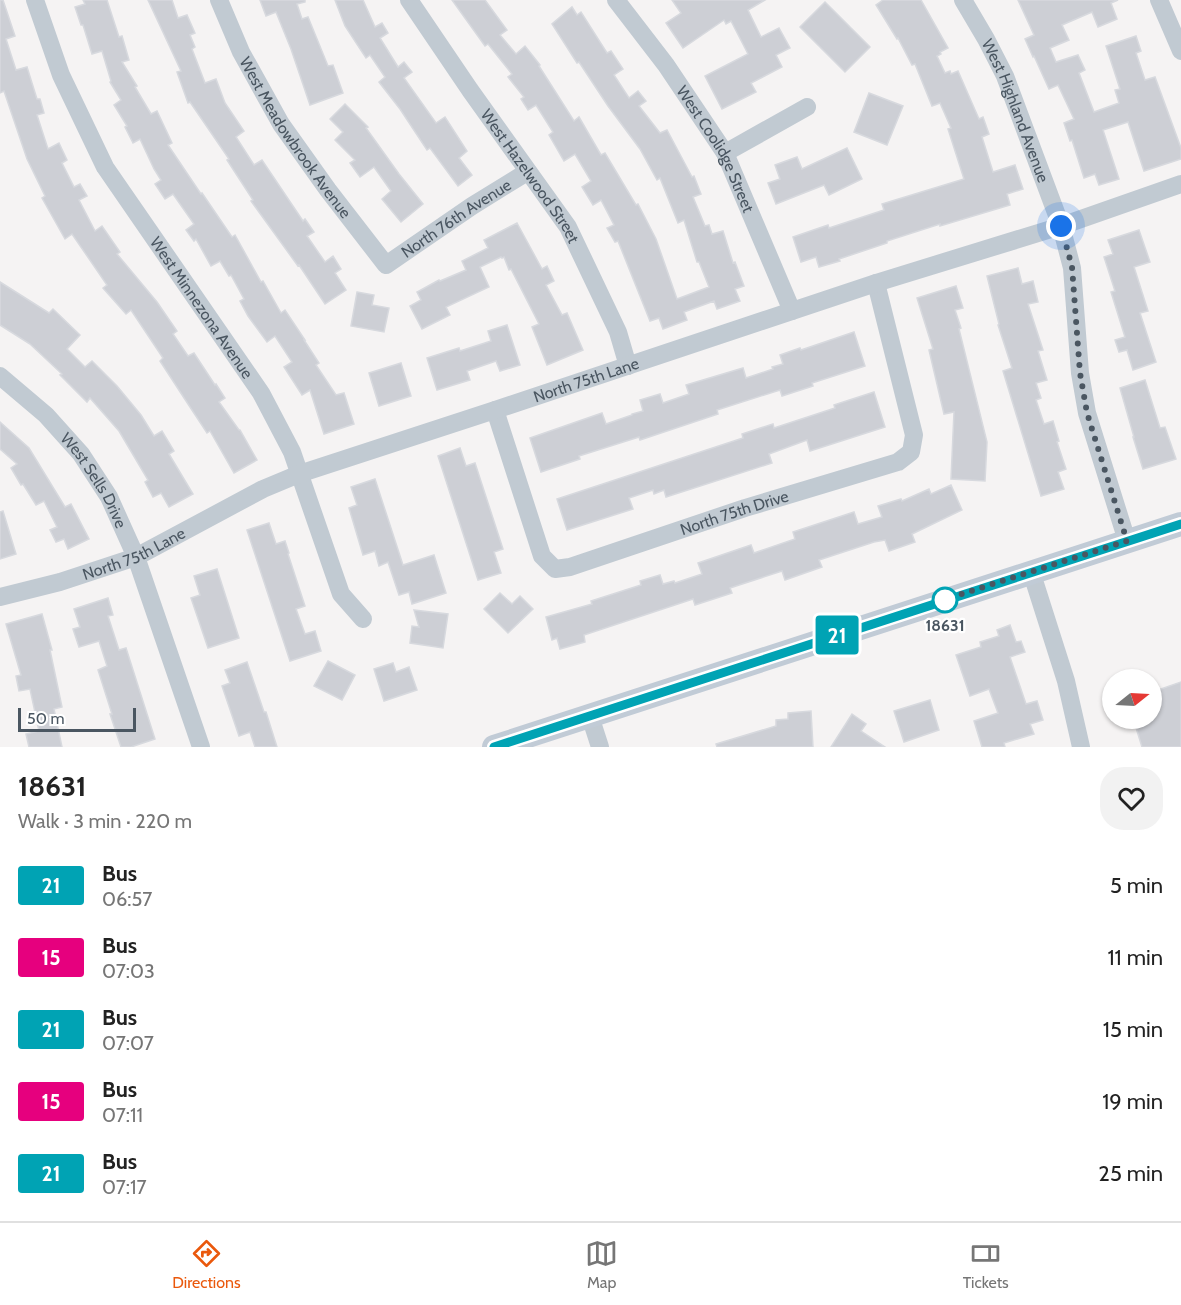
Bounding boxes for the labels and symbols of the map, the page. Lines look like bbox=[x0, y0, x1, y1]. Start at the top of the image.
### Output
street label: West Highland Avenue bbox=[978, 36, 1053, 185]
street label: West Meadowbrook Avenue bbox=[236, 54, 355, 222]
street label: West Coolidge Street bbox=[673, 82, 758, 216]
street label: West Hazelwood Street bbox=[477, 106, 583, 247]
street label: North 76th Avenue bbox=[398, 175, 515, 262]
your location bbox=[1046, 211, 1076, 241]
street label: West Minnezona Avenue bbox=[146, 233, 257, 382]
street label: North 75th Lane bbox=[531, 354, 641, 407]
street label: West Sells Drive bbox=[57, 429, 131, 531]
street label: North 75th Drive bbox=[678, 486, 791, 539]
street label: North 75th Lane bbox=[80, 524, 188, 584]
marker: 18631 bbox=[932, 587, 958, 613]
line badge: 21 bbox=[810, 616, 864, 654]
place label: 18631 bbox=[925, 616, 965, 635]
north arrow bbox=[1102, 669, 1162, 729]
scale bar bbox=[18, 705, 136, 732]

